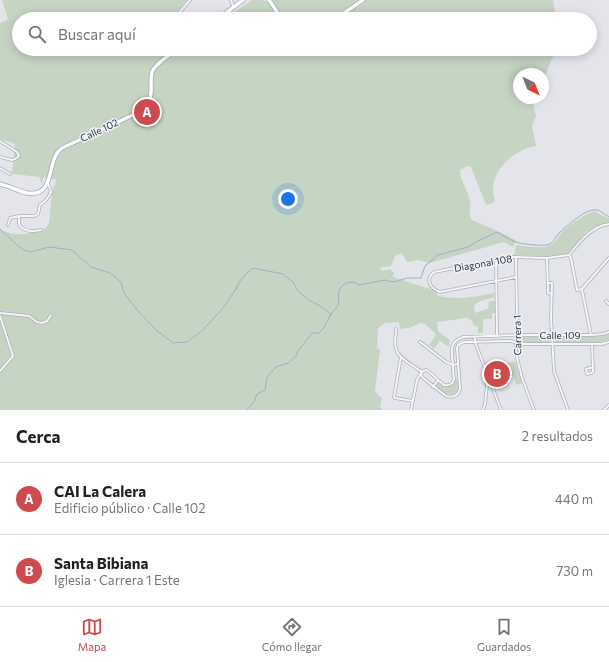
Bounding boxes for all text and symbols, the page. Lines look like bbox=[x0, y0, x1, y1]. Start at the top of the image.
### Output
search box bbox=[12, 12, 597, 56]
icon: search bbox=[26, 23, 48, 45]
text: Buscar aquí bbox=[58, 25, 136, 43]
north arrow bbox=[513, 68, 549, 104]
pin: A bbox=[134, 97, 160, 127]
street label: Calle 102 bbox=[78, 116, 120, 144]
your location bbox=[278, 189, 298, 209]
street label: Diagonal 108 bbox=[453, 252, 513, 274]
street label: Carrera 1 bbox=[511, 315, 523, 355]
street label: Calle 109 bbox=[539, 329, 581, 341]
pin: B bbox=[484, 359, 510, 389]
text: Cerca bbox=[16, 426, 61, 447]
text: 2 resultados bbox=[522, 428, 593, 444]
text: CAI La Calera bbox=[54, 482, 146, 500]
text: A bbox=[24, 491, 34, 507]
text: 440 m bbox=[555, 491, 593, 507]
text: Edificio público · Calle 102 bbox=[54, 500, 205, 516]
text: Santa Bibiana bbox=[54, 554, 148, 572]
text: B bbox=[25, 563, 33, 579]
text: 730 m bbox=[556, 563, 593, 579]
text: Iglesia · Carrera 1 Este bbox=[54, 572, 180, 588]
tab: Mapa bbox=[78, 616, 106, 653]
tab: Cómo llegar bbox=[262, 616, 322, 653]
tab: Guardados bbox=[477, 616, 531, 653]

